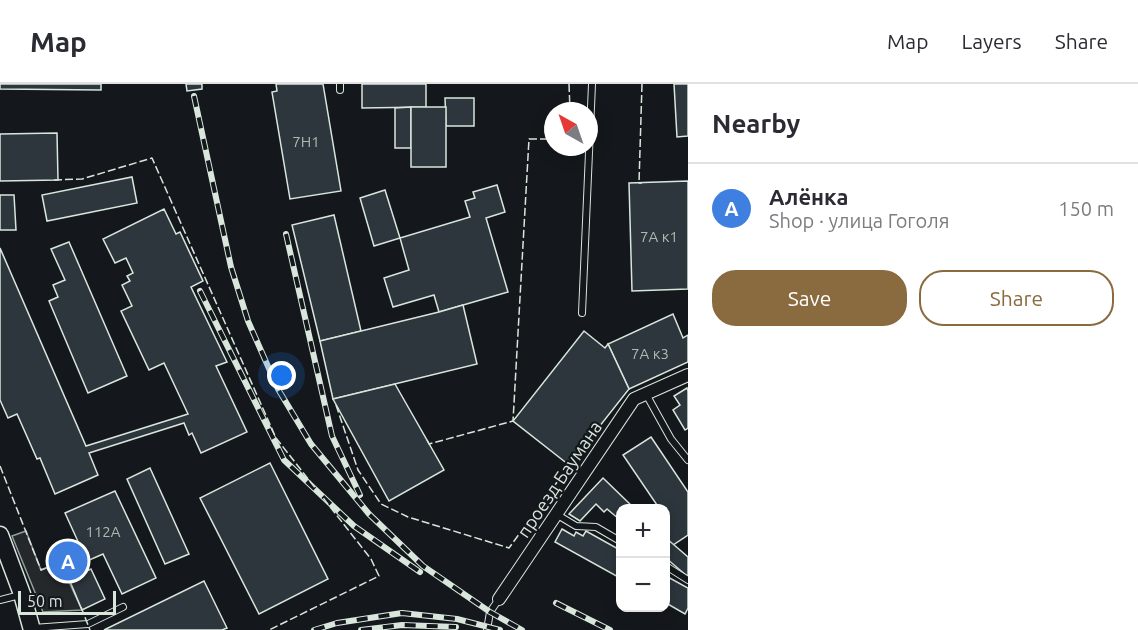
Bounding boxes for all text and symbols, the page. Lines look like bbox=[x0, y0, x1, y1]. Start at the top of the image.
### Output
text: Map bbox=[30, 26, 87, 57]
text: Map bbox=[887, 29, 928, 53]
text: Layers bbox=[961, 29, 1022, 53]
text: Share bbox=[1055, 29, 1108, 53]
north arrow bbox=[544, 102, 598, 156]
text: Nearby bbox=[712, 109, 800, 138]
house number: 7Н1 bbox=[292, 133, 320, 150]
text: Алёнка bbox=[769, 184, 848, 209]
text: A bbox=[724, 197, 739, 220]
text: 150 m bbox=[1058, 197, 1114, 220]
text: Shop · улица Гоголя bbox=[769, 209, 950, 232]
house number: 7А к1 bbox=[640, 228, 678, 245]
button: Save bbox=[712, 270, 907, 326]
button: Share bbox=[919, 270, 1114, 326]
house number: 7А к3 bbox=[631, 345, 669, 362]
your location bbox=[267, 361, 296, 390]
street label: проезд Баумана bbox=[513, 417, 605, 541]
map controls bbox=[616, 504, 670, 612]
button: + bbox=[616, 504, 670, 558]
house number: 112А bbox=[85, 523, 121, 540]
pin: A bbox=[48, 538, 88, 584]
button: − bbox=[616, 558, 670, 612]
scale bar bbox=[18, 588, 116, 616]
text: 50 m bbox=[27, 592, 63, 610]

